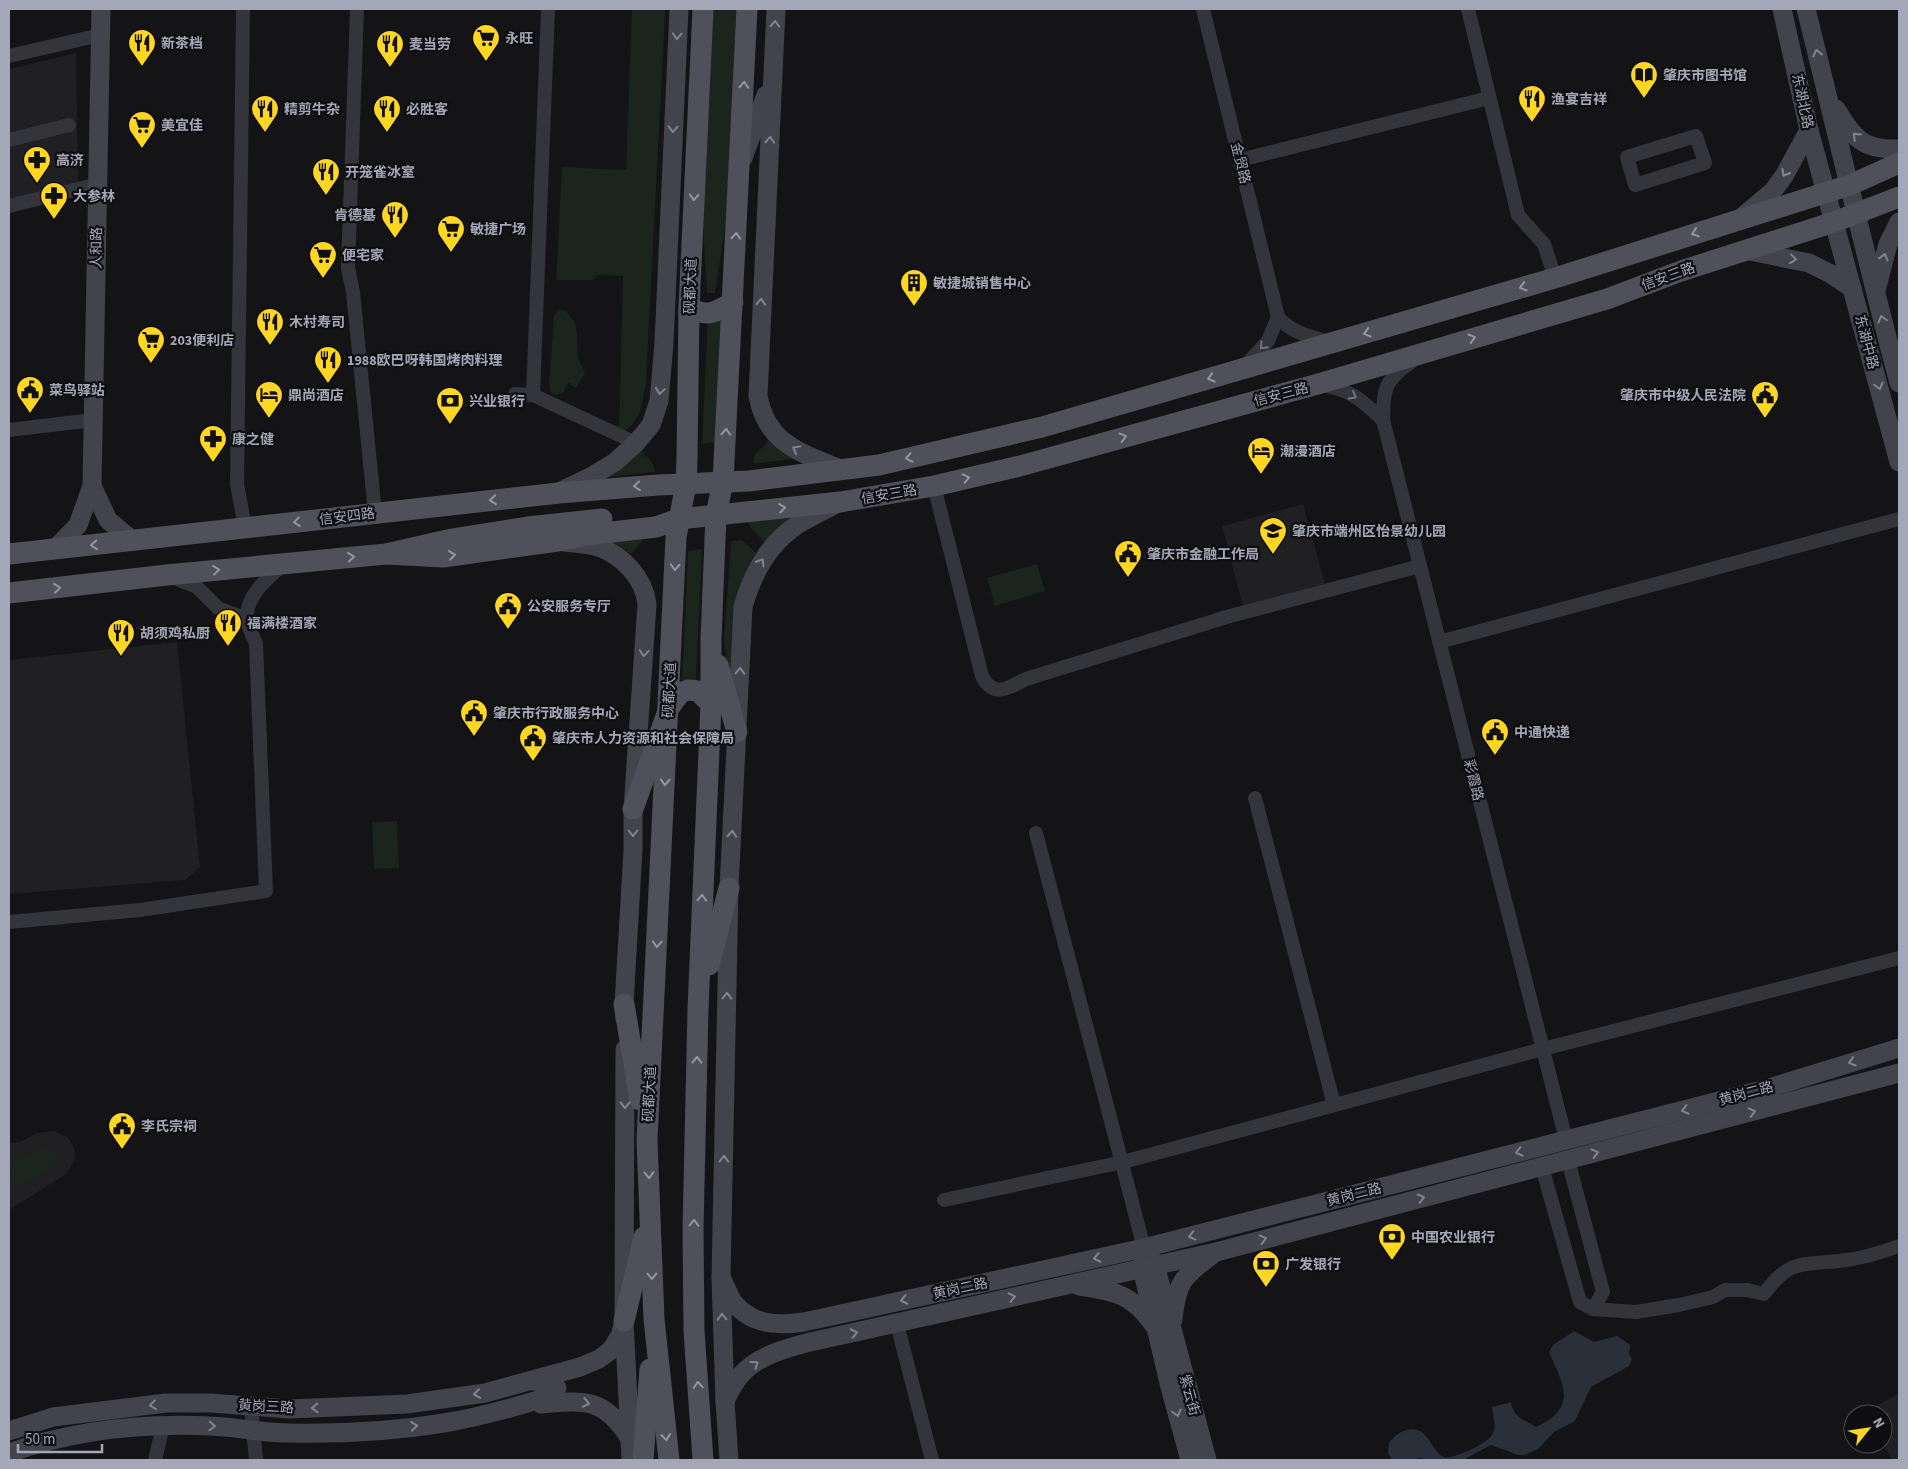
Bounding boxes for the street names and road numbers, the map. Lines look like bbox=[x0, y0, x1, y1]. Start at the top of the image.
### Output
street label: 东湖北路 bbox=[1786, 72, 1818, 131]
street label: 金贸路 bbox=[1225, 140, 1255, 186]
street label: 人和路 bbox=[87, 227, 107, 269]
street label: 砚都大道 bbox=[680, 258, 702, 314]
street label: 信安三路 bbox=[1639, 258, 1698, 296]
street label: 东湖中路 bbox=[1849, 313, 1883, 372]
street label: 信安三路 bbox=[1252, 378, 1311, 412]
street label: 信安三路 bbox=[860, 480, 918, 510]
street label: 信安四路 bbox=[318, 504, 376, 530]
street label: 砚都大道 bbox=[659, 662, 681, 719]
street label: 彩霞路 bbox=[1458, 757, 1488, 803]
street label: 砚都大道 bbox=[639, 1066, 661, 1123]
street label: 黄岗二路 bbox=[1717, 1077, 1776, 1111]
street label: 黄岗二路 bbox=[1325, 1178, 1384, 1211]
street label: 黄岗二路 bbox=[931, 1273, 990, 1305]
street label: 紫云街 bbox=[1174, 1372, 1204, 1418]
street label: 黄岗三路 bbox=[237, 1396, 294, 1418]

